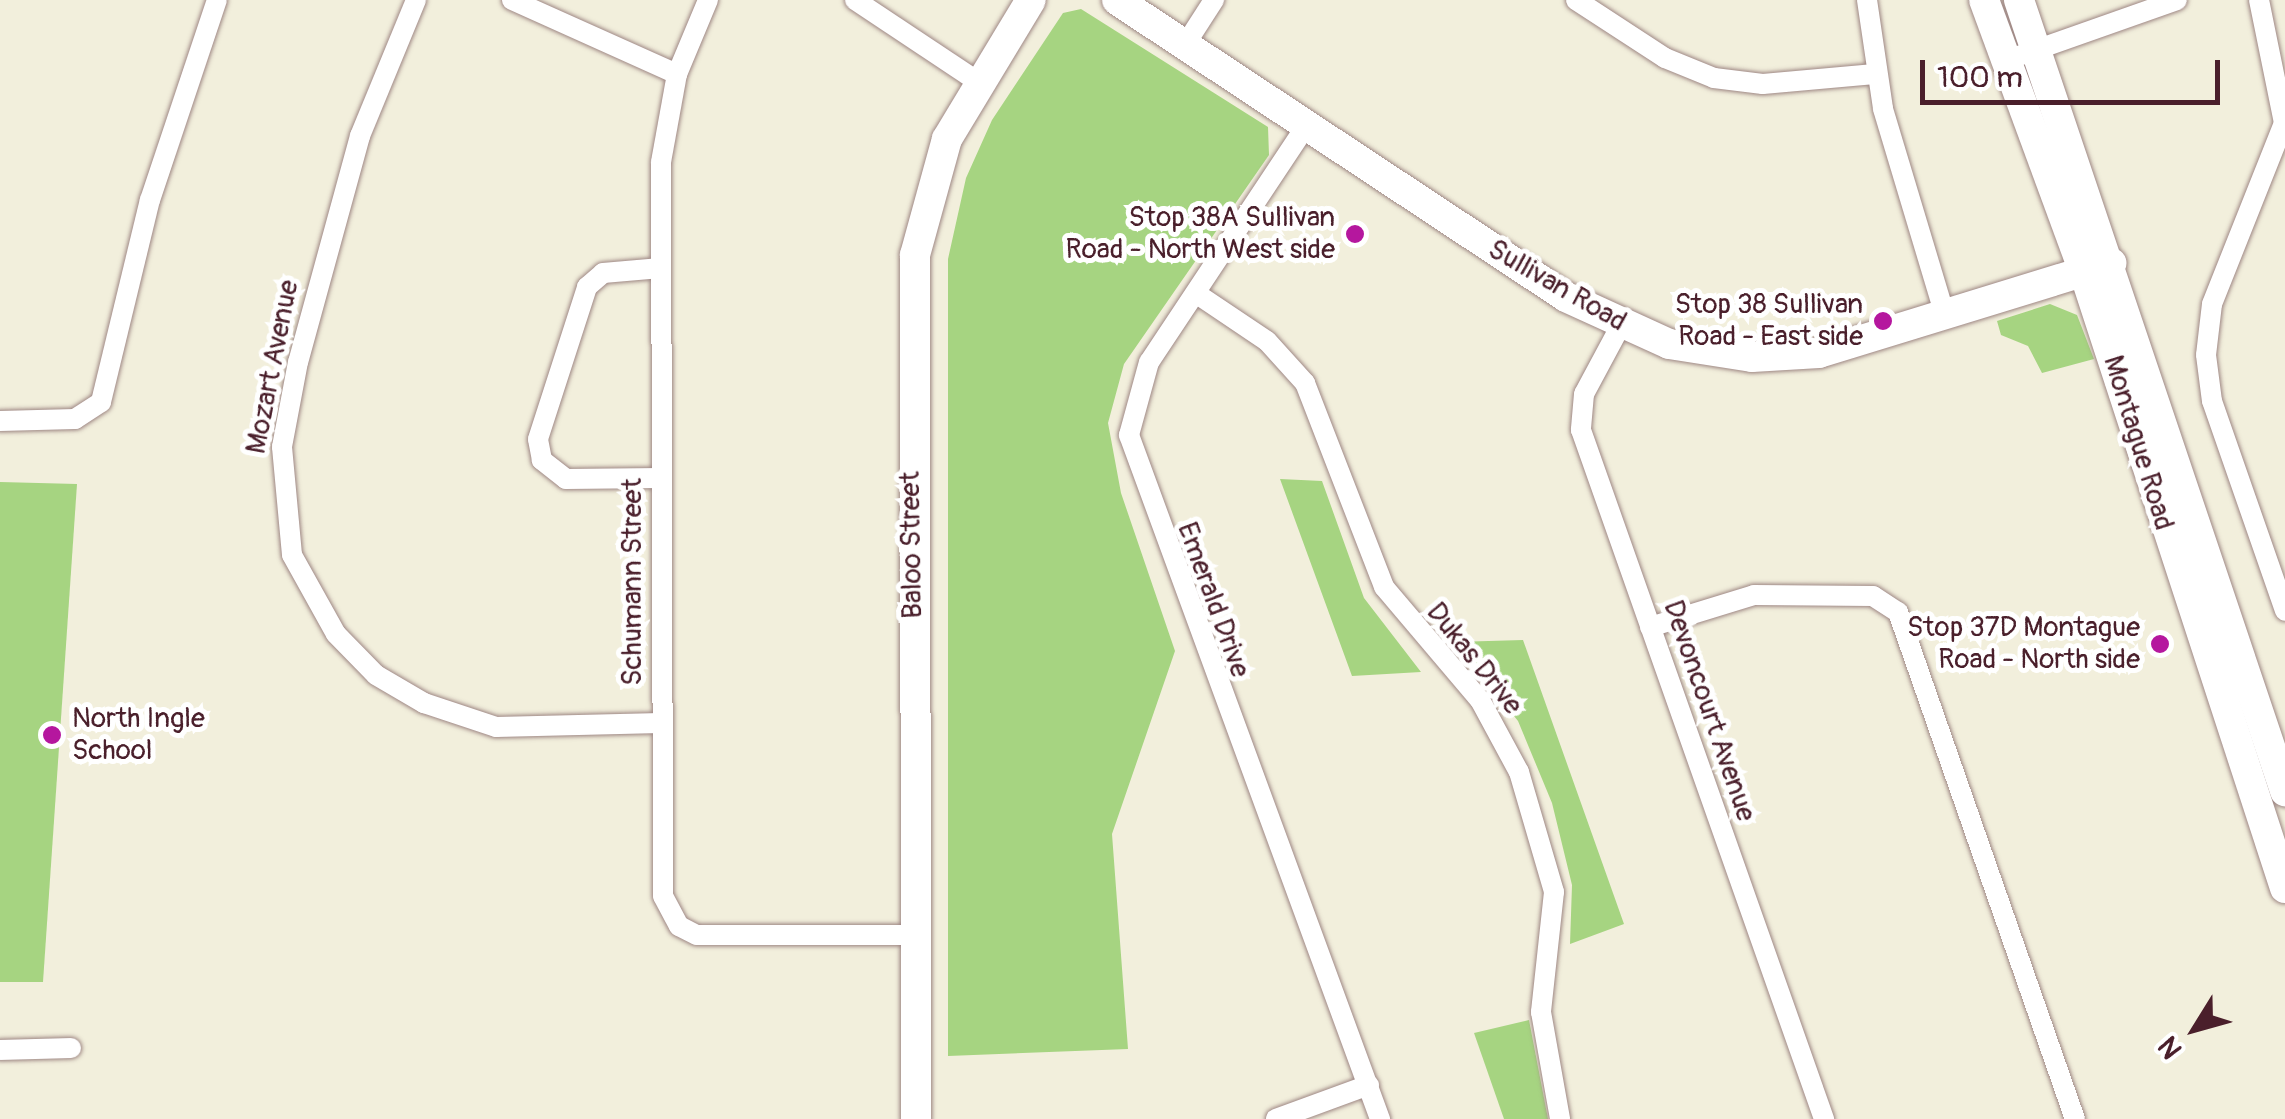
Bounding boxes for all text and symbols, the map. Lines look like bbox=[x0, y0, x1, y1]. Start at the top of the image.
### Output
scale bar bbox=[1925, 40, 2225, 102]
text: 100 m bbox=[1937, 59, 2023, 96]
place label: Stop 38A Sullivan Road - North West side bbox=[1066, 201, 1335, 267]
marker: Stop 38A Sullivan Road - North West side bbox=[1344, 223, 1366, 245]
street label: Sullivan Road bbox=[1482, 233, 1632, 339]
street label: Mozart Avenue bbox=[240, 277, 306, 457]
place label: Stop 38 Sullivan Road - East side bbox=[1675, 288, 1863, 354]
marker: Stop 38 Sullivan Road - East side bbox=[1872, 310, 1894, 332]
street label: Montague Road bbox=[2096, 352, 2180, 534]
street label: Baloo Street bbox=[894, 471, 930, 619]
street label: Schumann Street bbox=[616, 478, 650, 686]
street label: Emerald Drive bbox=[1169, 518, 1257, 682]
street label: Dukas Drive bbox=[1419, 596, 1529, 722]
street label: Devoncourt Avenue bbox=[1655, 596, 1763, 826]
place label: Stop 37D Montague Road - North side bbox=[1907, 611, 2140, 677]
marker: Stop 37D Montague Road - North side bbox=[2149, 633, 2171, 655]
place label: North Ingle School bbox=[72, 702, 205, 768]
marker: North Ingle School bbox=[41, 724, 63, 746]
north arrow bbox=[2145, 979, 2245, 1079]
text: N bbox=[2151, 1029, 2190, 1065]

